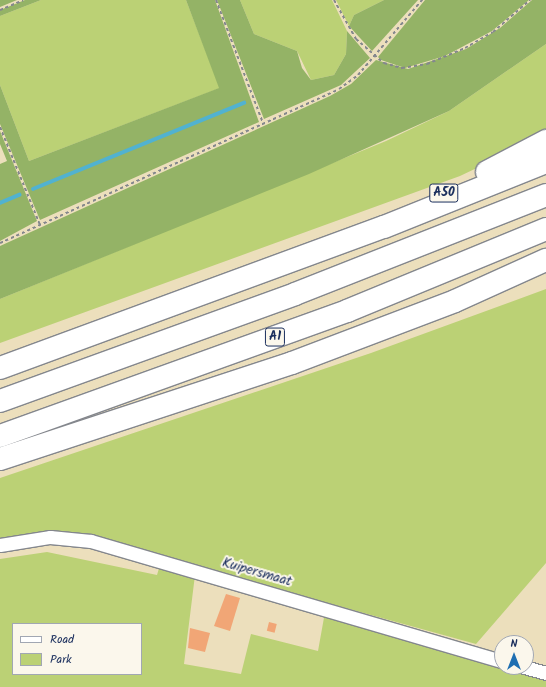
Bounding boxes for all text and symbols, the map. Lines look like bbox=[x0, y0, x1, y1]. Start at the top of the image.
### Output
road number: A50 bbox=[429, 182, 459, 204]
road number: A1 bbox=[264, 326, 286, 348]
street label: Kuipersmaat bbox=[220, 554, 294, 590]
legend bbox=[12, 623, 142, 675]
text: Road bbox=[50, 630, 74, 649]
north arrow bbox=[494, 635, 534, 675]
text: N bbox=[511, 635, 517, 653]
text: Park bbox=[50, 650, 72, 669]

